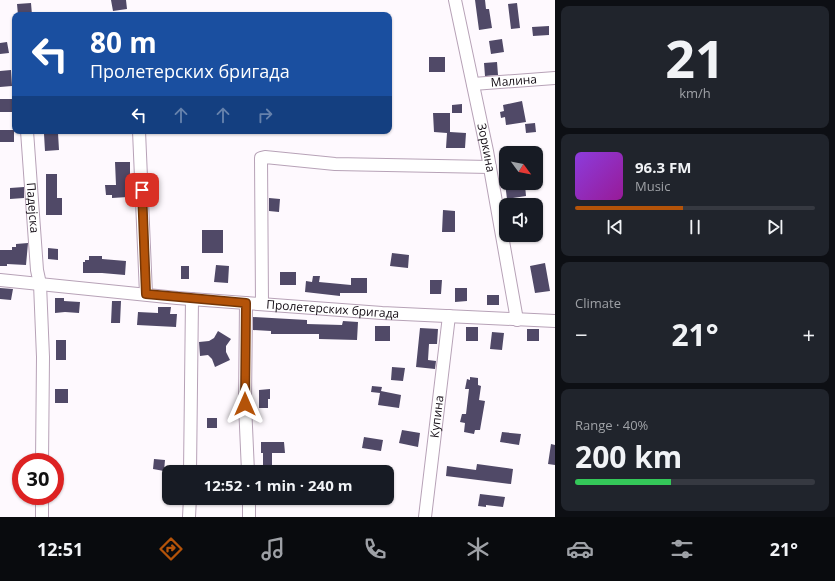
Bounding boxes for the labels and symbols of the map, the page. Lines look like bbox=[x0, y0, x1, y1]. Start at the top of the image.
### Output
street label: Малина bbox=[490, 70, 538, 91]
street label: Зоркина bbox=[473, 122, 500, 174]
north arrow bbox=[499, 146, 543, 190]
pin bbox=[125, 173, 159, 207]
street label: Падејска bbox=[23, 182, 43, 234]
street label: Пролетерских бригада bbox=[266, 296, 400, 322]
position arrow bbox=[224, 383, 266, 425]
street label: Купина bbox=[426, 394, 447, 439]
speed limit sign: 30 bbox=[12, 453, 64, 505]

